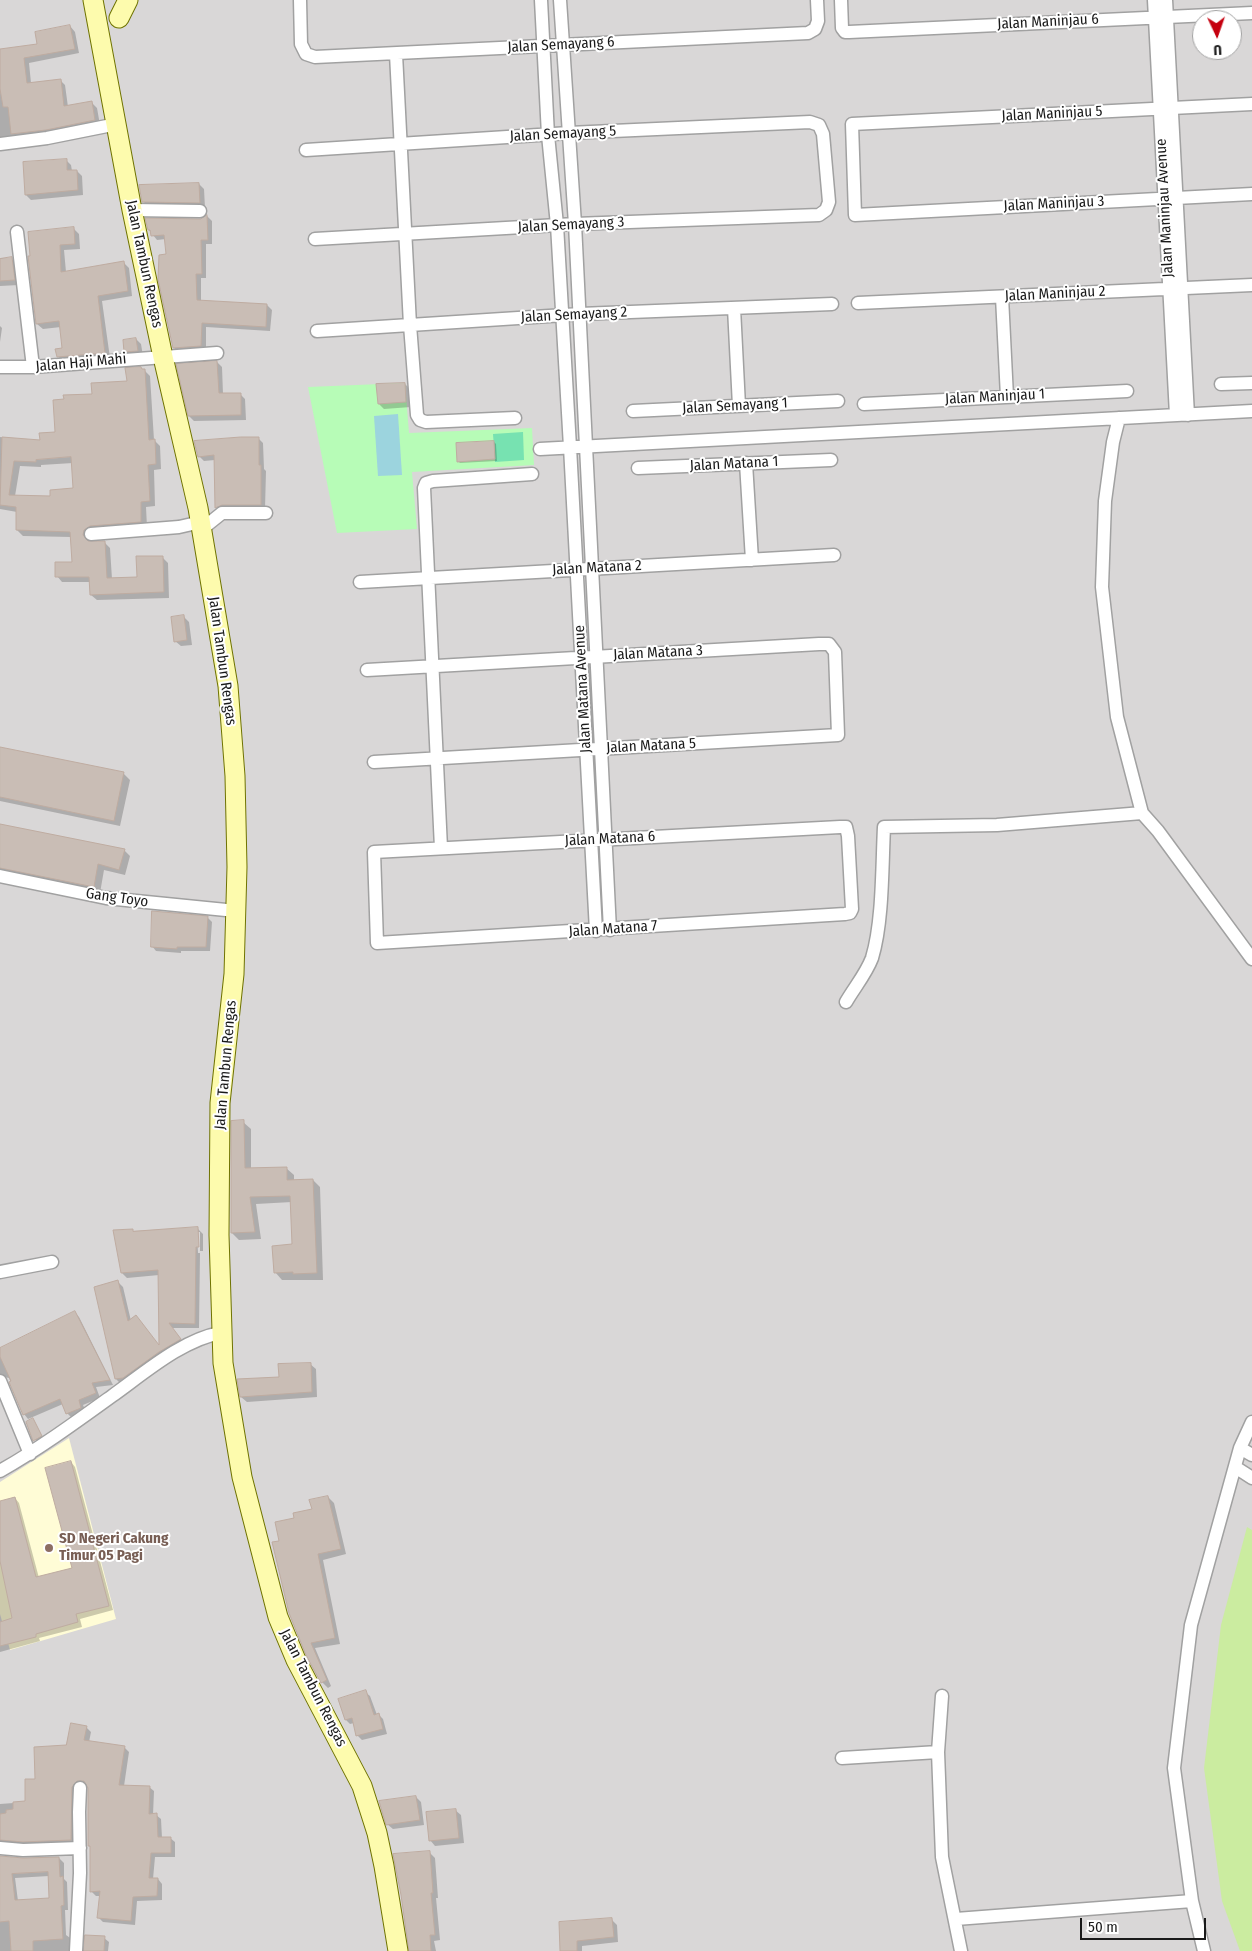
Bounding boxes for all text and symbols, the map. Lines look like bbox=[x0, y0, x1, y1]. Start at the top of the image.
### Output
street label: Jalan Maninjau 6 bbox=[997, 10, 1099, 34]
north arrow bbox=[1192, 10, 1242, 60]
street label: Jalan Semayang 6 bbox=[507, 33, 615, 57]
text: U bbox=[1213, 41, 1222, 58]
street label: Jalan Maninjau 5 bbox=[1001, 102, 1103, 126]
street label: Jalan Semayang 5 bbox=[509, 122, 617, 146]
street label: Jalan Maninjau Avenue bbox=[1152, 138, 1178, 278]
street label: Jalan Maninjau 3 bbox=[1003, 192, 1105, 216]
street label: Jalan Tambun Rengas bbox=[122, 199, 166, 329]
street label: Jalan Semayang 3 bbox=[517, 213, 625, 237]
street label: Jalan Maninjau 2 bbox=[1004, 282, 1106, 306]
street label: Jalan Semayang 2 bbox=[520, 303, 628, 327]
street label: Jalan Haji Mahi bbox=[35, 350, 127, 376]
street label: Jalan Maninjau 1 bbox=[945, 385, 1045, 409]
street label: Jalan Semayang 1 bbox=[682, 394, 788, 418]
street label: Jalan Matana 1 bbox=[689, 453, 779, 475]
street label: Jalan Matana 2 bbox=[552, 557, 642, 579]
street label: Jalan Tambun Rengas bbox=[204, 595, 240, 727]
street label: Jalan Matana Avenue bbox=[571, 625, 595, 753]
street label: Jalan Matana 3 bbox=[613, 642, 703, 664]
street label: Jalan Matana 5 bbox=[606, 735, 696, 757]
street label: Jalan Matana 6 bbox=[564, 828, 656, 850]
street label: Gang Toyo bbox=[85, 885, 149, 911]
street label: Jalan Matana 7 bbox=[568, 917, 658, 941]
street label: Jalan Tambun Rengas bbox=[211, 999, 241, 1131]
place label: SD Negeri Cakung Timur 05 Pagi bbox=[59, 1530, 168, 1565]
marker: SD Negeri Cakung Timur 05 Pagi bbox=[43, 1542, 55, 1554]
street label: Jalan Tambun Rengas bbox=[275, 1626, 351, 1750]
scale bar bbox=[1082, 1908, 1208, 1940]
text: 50 m bbox=[1088, 1918, 1118, 1936]

